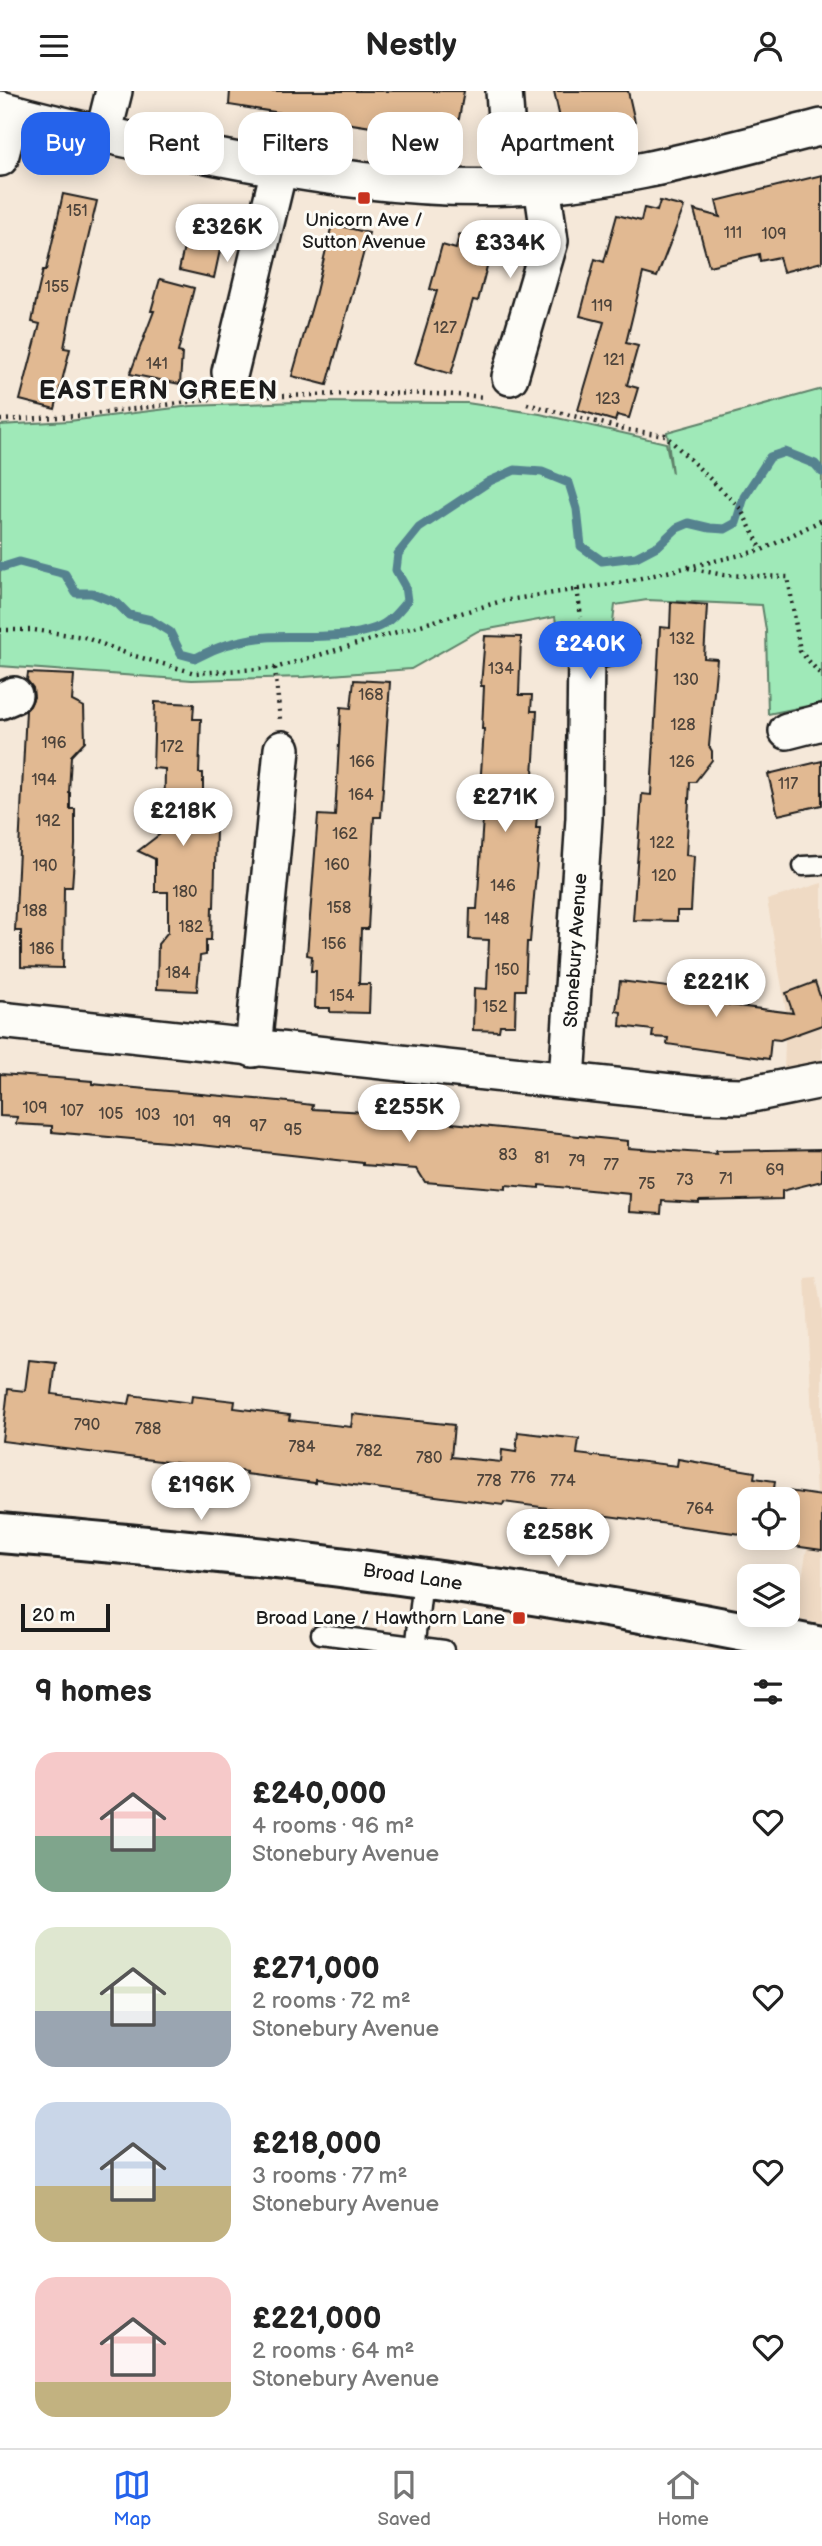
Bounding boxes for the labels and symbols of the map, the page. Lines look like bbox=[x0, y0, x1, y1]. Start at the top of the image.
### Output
marker: Unicorn Ave / Sutton Avenue bbox=[356, 190, 372, 206]
house number: 151 bbox=[66, 202, 88, 221]
pin: £326K bbox=[178, 205, 276, 264]
place label: Unicorn Ave / Sutton Avenue bbox=[302, 209, 426, 254]
pin: £334K bbox=[461, 221, 559, 280]
house number: 111 bbox=[724, 224, 742, 243]
house number: 109 bbox=[762, 225, 786, 244]
house number: 155 bbox=[45, 278, 69, 297]
house number: 119 bbox=[591, 297, 613, 316]
house number: 127 bbox=[433, 319, 457, 338]
house number: 121 bbox=[603, 351, 625, 370]
house number: 141 bbox=[146, 355, 168, 374]
district label: EASTERN GREEN bbox=[39, 376, 279, 407]
house number: 123 bbox=[595, 390, 621, 409]
pin: £240K bbox=[541, 621, 639, 681]
house number: 132 bbox=[669, 630, 695, 649]
house number: 134 bbox=[488, 660, 514, 679]
house number: 130 bbox=[673, 671, 699, 690]
house number: 168 bbox=[358, 686, 384, 705]
house number: 128 bbox=[671, 716, 695, 735]
house number: 196 bbox=[41, 734, 67, 753]
house number: 172 bbox=[160, 738, 184, 757]
house number: 166 bbox=[349, 753, 375, 772]
house number: 126 bbox=[669, 753, 695, 772]
house number: 194 bbox=[31, 771, 57, 790]
pin: £271K bbox=[456, 775, 554, 834]
house number: 117 bbox=[778, 775, 798, 794]
house number: 164 bbox=[348, 786, 374, 805]
pin: £218K bbox=[134, 789, 232, 848]
house number: 192 bbox=[36, 812, 61, 831]
house number: 162 bbox=[332, 825, 358, 844]
house number: 122 bbox=[649, 834, 675, 853]
house number: 160 bbox=[324, 856, 350, 875]
house number: 190 bbox=[33, 857, 57, 876]
house number: 120 bbox=[651, 867, 677, 886]
street label: Stonebury Avenue bbox=[559, 872, 592, 1028]
house number: 146 bbox=[490, 877, 516, 896]
house number: 180 bbox=[173, 883, 197, 902]
house number: 158 bbox=[327, 899, 351, 918]
house number: 188 bbox=[23, 902, 47, 921]
house number: 148 bbox=[484, 910, 510, 929]
house number: 182 bbox=[179, 918, 204, 937]
house number: 156 bbox=[321, 935, 347, 954]
house number: 186 bbox=[29, 940, 55, 959]
pin: £221K bbox=[667, 960, 765, 1019]
house number: 150 bbox=[495, 961, 519, 980]
house number: 184 bbox=[165, 964, 191, 983]
house number: 154 bbox=[329, 987, 355, 1006]
house number: 152 bbox=[483, 998, 508, 1017]
pin: £255K bbox=[360, 1084, 458, 1144]
house number: 109 bbox=[23, 1099, 47, 1118]
house number: 107 bbox=[60, 1102, 84, 1121]
house number: 105 bbox=[99, 1105, 123, 1124]
house number: 103 bbox=[135, 1106, 161, 1125]
house number: 101 bbox=[173, 1112, 195, 1131]
house number: 99 bbox=[213, 1113, 231, 1132]
house number: 97 bbox=[249, 1117, 267, 1136]
house number: 95 bbox=[284, 1121, 302, 1140]
house number: 83 bbox=[498, 1146, 518, 1165]
house number: 81 bbox=[534, 1149, 550, 1168]
house number: 79 bbox=[568, 1152, 586, 1171]
house number: 77 bbox=[603, 1156, 619, 1175]
house number: 69 bbox=[765, 1161, 785, 1180]
house number: 71 bbox=[719, 1170, 733, 1189]
house number: 73 bbox=[676, 1171, 694, 1190]
house number: 75 bbox=[638, 1175, 656, 1194]
house number: 790 bbox=[74, 1416, 100, 1435]
house number: 788 bbox=[135, 1420, 161, 1439]
house number: 784 bbox=[289, 1438, 316, 1457]
house number: 782 bbox=[356, 1442, 383, 1461]
house number: 780 bbox=[416, 1449, 442, 1468]
pin: £196K bbox=[152, 1463, 250, 1522]
house number: 776 bbox=[510, 1469, 536, 1488]
house number: 778 bbox=[476, 1472, 502, 1491]
house number: 774 bbox=[550, 1472, 576, 1491]
house number: 764 bbox=[686, 1500, 714, 1519]
pin: £258K bbox=[509, 1509, 607, 1569]
street label: Broad Lane bbox=[361, 1559, 464, 1595]
scale bar bbox=[21, 1601, 110, 1633]
place label: Broad Lane / Hawthorn Lane bbox=[256, 1607, 505, 1630]
marker: Broad Lane / Hawthorn Lane bbox=[511, 1610, 527, 1626]

